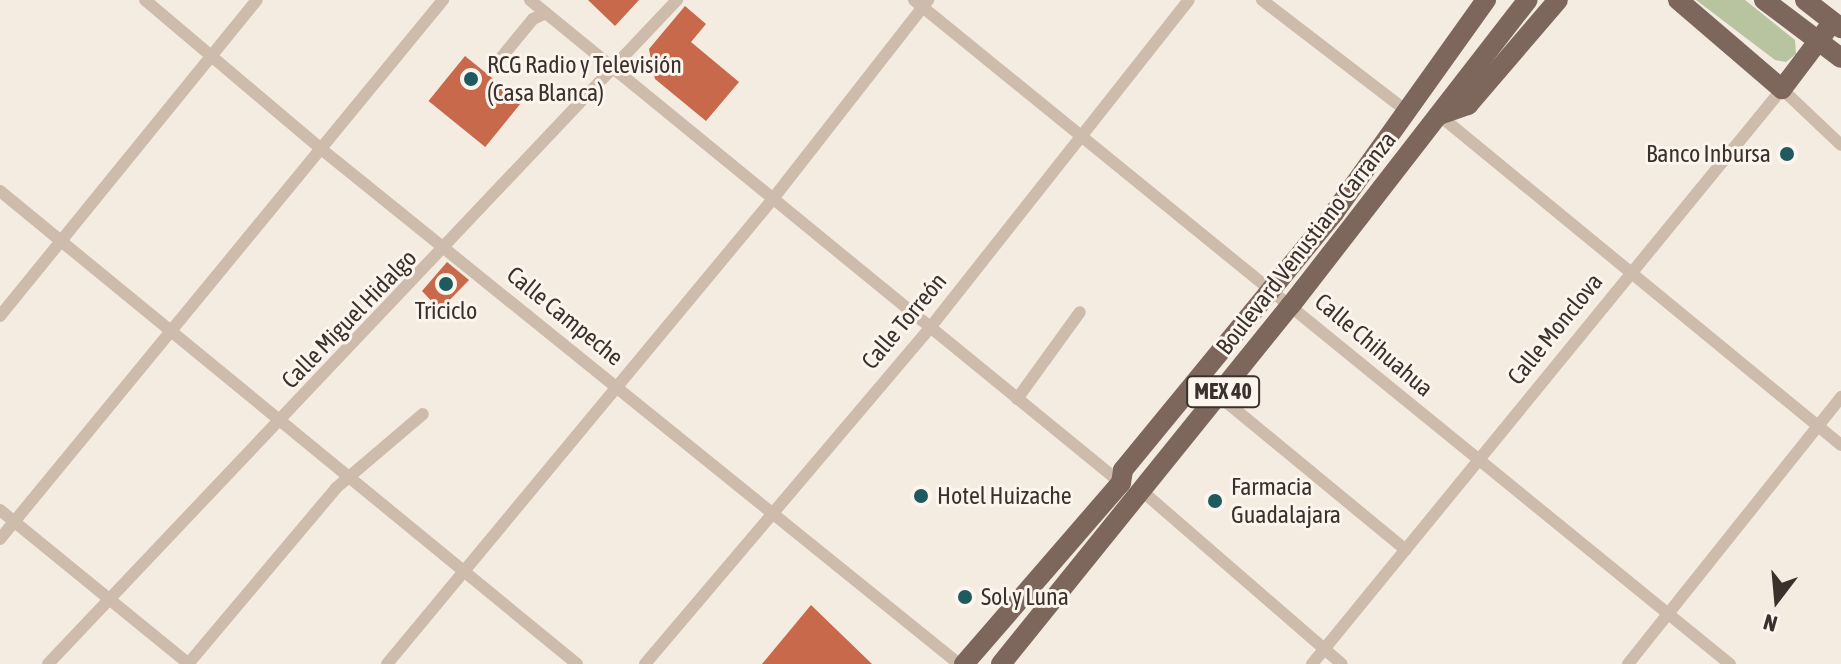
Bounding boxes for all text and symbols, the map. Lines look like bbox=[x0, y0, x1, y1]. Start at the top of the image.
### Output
place label: RCG Radio y Televisión (Casa Blanca) bbox=[487, 51, 682, 107]
marker: RCG Radio y Televisión (Casa Blanca) bbox=[462, 70, 480, 88]
street label: Boulevard Venustiano Carranza bbox=[1210, 126, 1402, 360]
place label: Banco Inbursa bbox=[1646, 140, 1771, 168]
marker: Banco Inbursa bbox=[1778, 145, 1796, 163]
street label: Calle Miguel Hidalgo bbox=[275, 244, 423, 394]
street label: Calle Campeche bbox=[501, 260, 629, 372]
street label: Calle Torreón bbox=[855, 267, 953, 375]
street label: Calle Monclova bbox=[1501, 268, 1609, 390]
marker: Triciclo bbox=[437, 275, 455, 293]
street label: Calle Chihuahua bbox=[1309, 287, 1439, 403]
place label: Triciclo bbox=[415, 297, 477, 325]
road number: MEX 40 bbox=[1185, 374, 1261, 410]
place label: Farmacia Guadalajara bbox=[1231, 473, 1341, 529]
place label: Hotel Huizache bbox=[937, 482, 1072, 510]
marker: Hotel Huizache bbox=[912, 487, 930, 505]
marker: Farmacia Guadalajara bbox=[1206, 492, 1224, 510]
north arrow bbox=[1737, 560, 1817, 640]
place label: Sol y Luna bbox=[981, 583, 1069, 611]
marker: Sol y Luna bbox=[956, 588, 974, 606]
text: N bbox=[1761, 609, 1780, 637]

